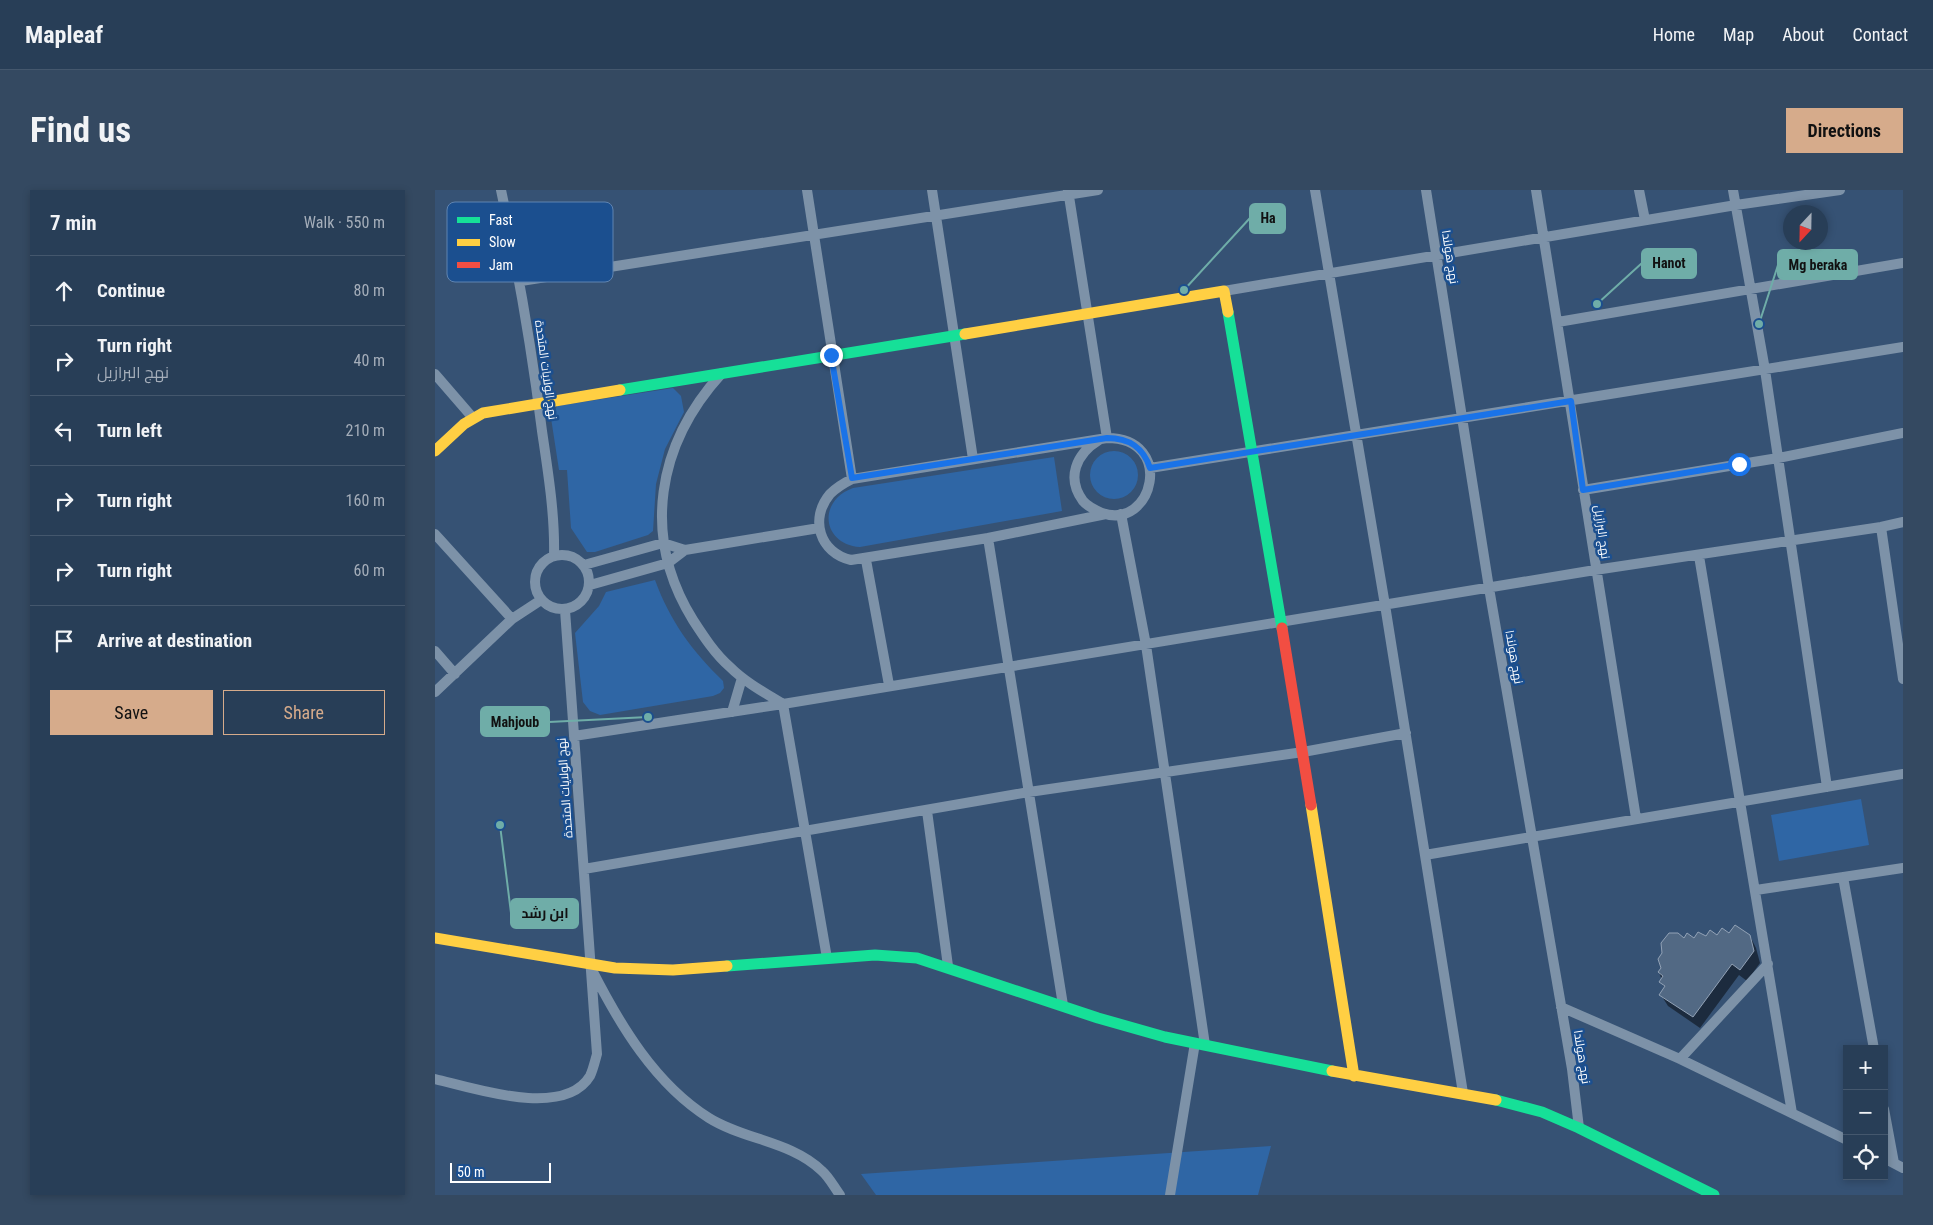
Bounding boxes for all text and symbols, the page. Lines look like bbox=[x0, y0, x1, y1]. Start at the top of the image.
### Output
text: Mapleaf bbox=[25, 21, 103, 49]
text: Home bbox=[1653, 24, 1695, 45]
text: Map bbox=[1723, 24, 1754, 45]
text: About bbox=[1782, 24, 1824, 45]
text: Contact bbox=[1852, 24, 1908, 45]
button: Directions bbox=[1786, 108, 1903, 153]
text: Find us bbox=[30, 110, 131, 151]
legend bbox=[447, 202, 613, 282]
callout: Ha bbox=[1250, 204, 1285, 233]
north arrow bbox=[1783, 205, 1828, 250]
text: Ha bbox=[1260, 210, 1276, 226]
text: 7 min bbox=[50, 211, 97, 235]
text: Fast bbox=[489, 212, 513, 228]
text: Walk · 550 m bbox=[304, 213, 385, 232]
street label: نهج هولندا bbox=[1438, 229, 1461, 285]
text: Slow bbox=[489, 234, 516, 250]
callout: Hanot bbox=[1642, 249, 1696, 278]
callout: Mg beraka bbox=[1778, 250, 1857, 279]
text: Hanot bbox=[1652, 255, 1686, 271]
text: Jam bbox=[489, 257, 513, 273]
text: Mg beraka bbox=[1789, 257, 1848, 273]
icon: ahead bbox=[50, 277, 78, 305]
text: Continue bbox=[97, 279, 165, 302]
text: 80 m bbox=[353, 281, 385, 300]
street label: نهج الولايات المتحدة bbox=[531, 319, 560, 421]
text: Turn right bbox=[97, 334, 172, 357]
route end bbox=[820, 344, 843, 367]
icon: right bbox=[50, 347, 78, 375]
text: 40 m bbox=[353, 351, 385, 370]
text: نهج البرازيل bbox=[97, 363, 169, 382]
icon: left bbox=[50, 417, 78, 445]
text: Turn left bbox=[97, 419, 162, 442]
text: 210 m bbox=[346, 421, 385, 440]
route start bbox=[1728, 453, 1751, 476]
icon: right bbox=[50, 487, 78, 515]
text: Turn right bbox=[97, 489, 172, 512]
text: 160 m bbox=[346, 491, 385, 510]
street label: نهج البرازيل bbox=[1590, 504, 1613, 560]
icon: right bbox=[50, 557, 78, 585]
text: Turn right bbox=[97, 559, 172, 582]
text: 60 m bbox=[353, 561, 385, 580]
icon: arrive bbox=[50, 627, 78, 655]
text: Arrive at destination bbox=[97, 629, 252, 652]
street label: نهج هولندا bbox=[1501, 629, 1526, 685]
button: Save bbox=[50, 690, 213, 735]
button: Share bbox=[223, 690, 385, 735]
callout: Mahjoub bbox=[481, 707, 549, 736]
text: Mahjoub bbox=[491, 714, 539, 730]
street label: نهج الولايات المتحدة bbox=[555, 737, 576, 839]
callout: ابن رشد bbox=[511, 899, 578, 928]
text: ابن رشد bbox=[521, 905, 569, 922]
street label: نهج هولندا bbox=[1570, 1029, 1593, 1085]
map controls bbox=[1843, 1045, 1888, 1180]
button: + bbox=[1843, 1045, 1888, 1090]
button: − bbox=[1843, 1090, 1888, 1135]
button: locate bbox=[1843, 1135, 1888, 1180]
scale bar bbox=[450, 1160, 551, 1183]
text: 50 m bbox=[457, 1164, 485, 1180]

